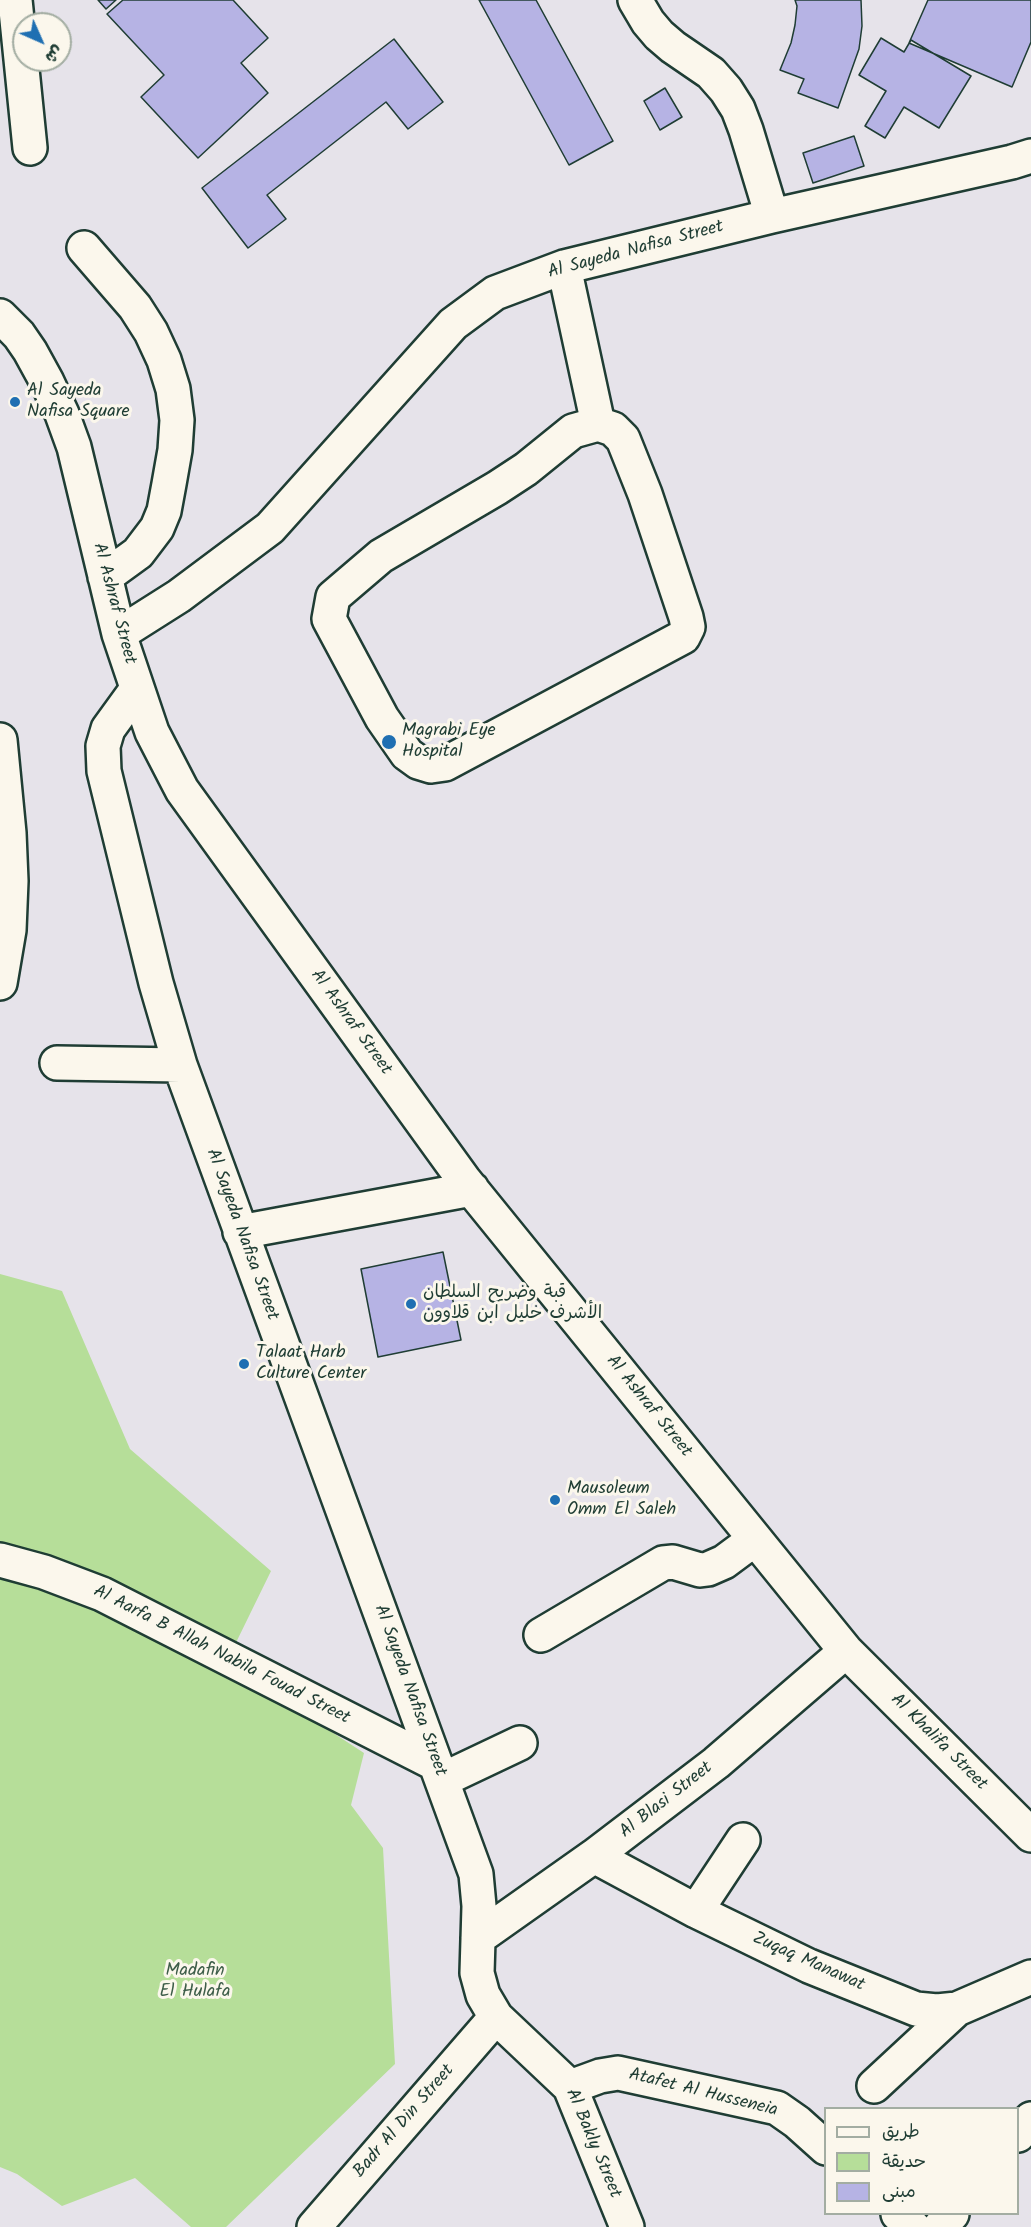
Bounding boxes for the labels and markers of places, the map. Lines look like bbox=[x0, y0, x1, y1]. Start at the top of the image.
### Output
place label: Al Sayeda Nafisa Square bbox=[27, 381, 130, 424]
marker: Al Sayeda Nafisa Square bbox=[8, 395, 22, 409]
place label: Magrabi Eye Hospital bbox=[402, 721, 496, 764]
marker: Magrabi Eye Hospital bbox=[380, 733, 398, 751]
place label: قبة وضريح السلطان الأشرف خليل ابن قلاوون bbox=[423, 1283, 602, 1326]
marker: قبة وضريح السلطان الأشرف خليل ابن قلاوون bbox=[404, 1297, 418, 1311]
place label: Talaat Harb Culture Center bbox=[256, 1343, 366, 1386]
marker: Talaat Harb Culture Center bbox=[237, 1357, 251, 1371]
place label: Mausoleum Omm El Saleh bbox=[567, 1479, 676, 1522]
marker: Mausoleum Omm El Saleh bbox=[548, 1493, 562, 1507]

